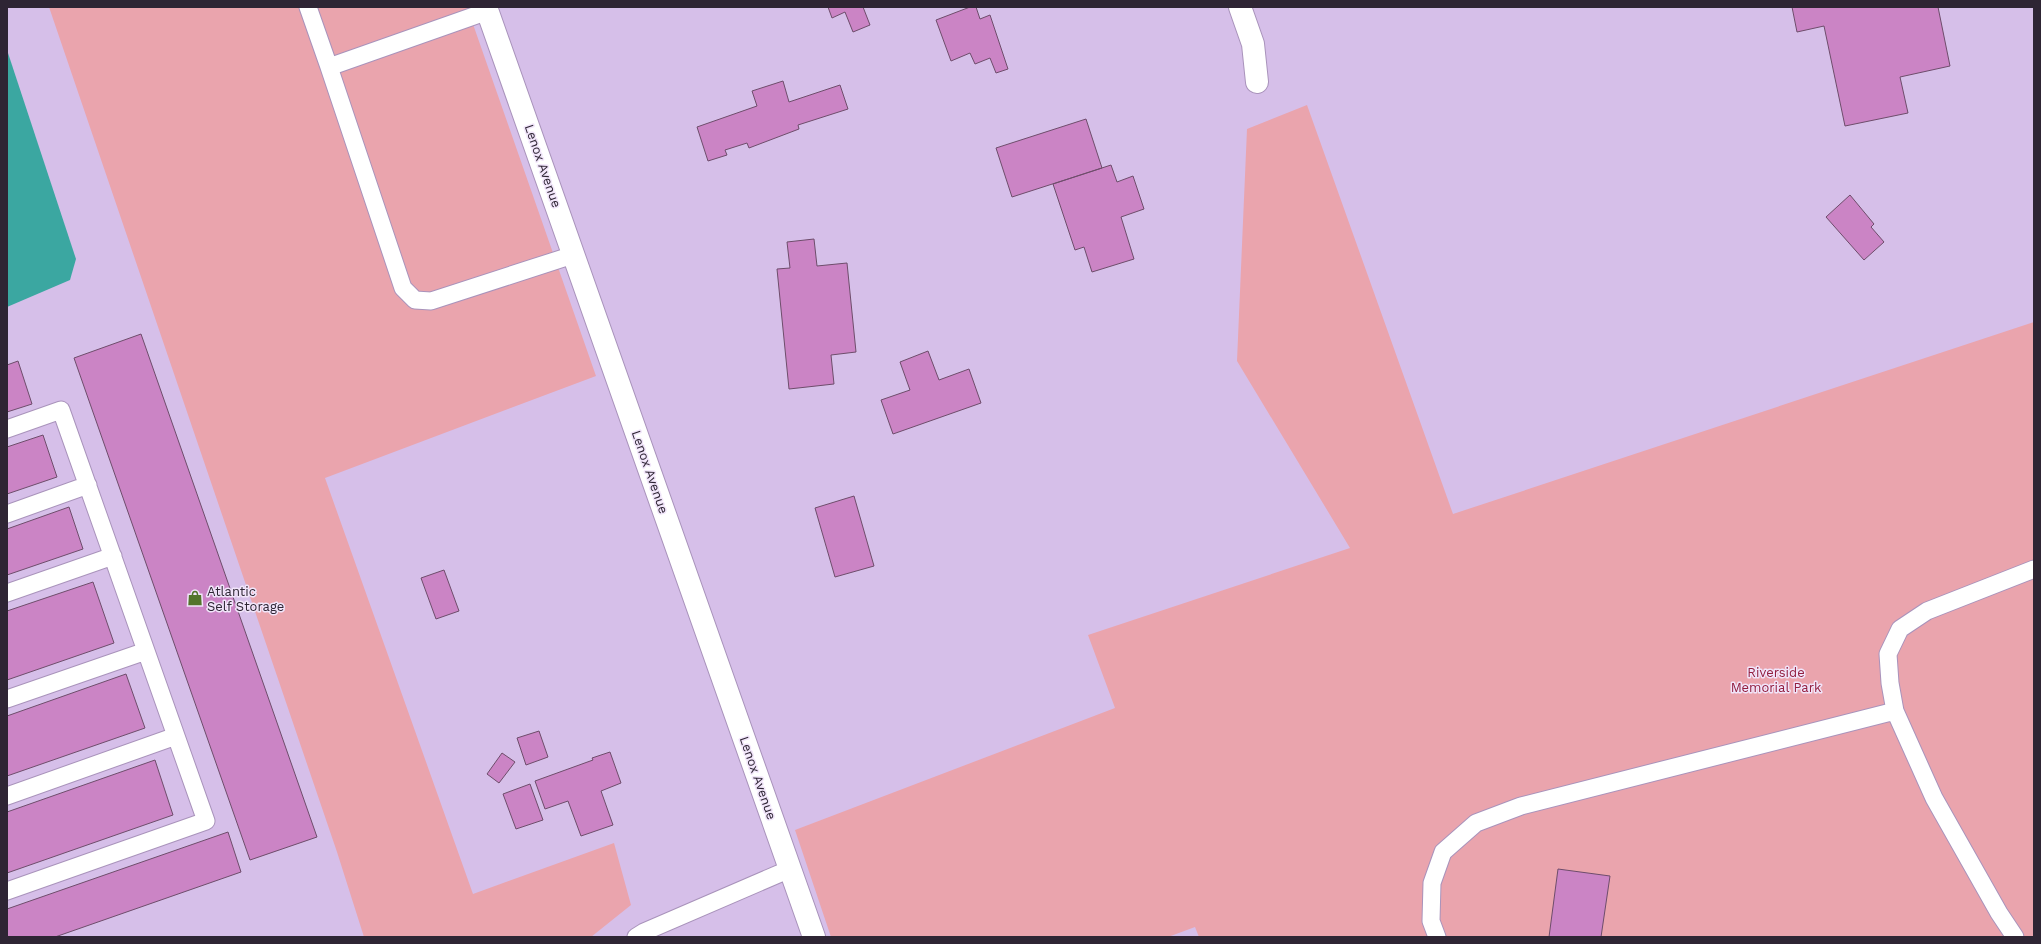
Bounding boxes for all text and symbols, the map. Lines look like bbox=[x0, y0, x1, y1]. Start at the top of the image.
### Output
street label: Lenox Avenue bbox=[522, 122, 564, 210]
street label: Lenox Avenue bbox=[629, 428, 671, 516]
place label: Atlantic Self Storage bbox=[207, 584, 284, 614]
shop icon: Atlantic Self Storage bbox=[186, 589, 204, 607]
park label: Riverside Memorial Park bbox=[1731, 665, 1822, 695]
street label: Lenox Avenue bbox=[737, 734, 779, 822]

